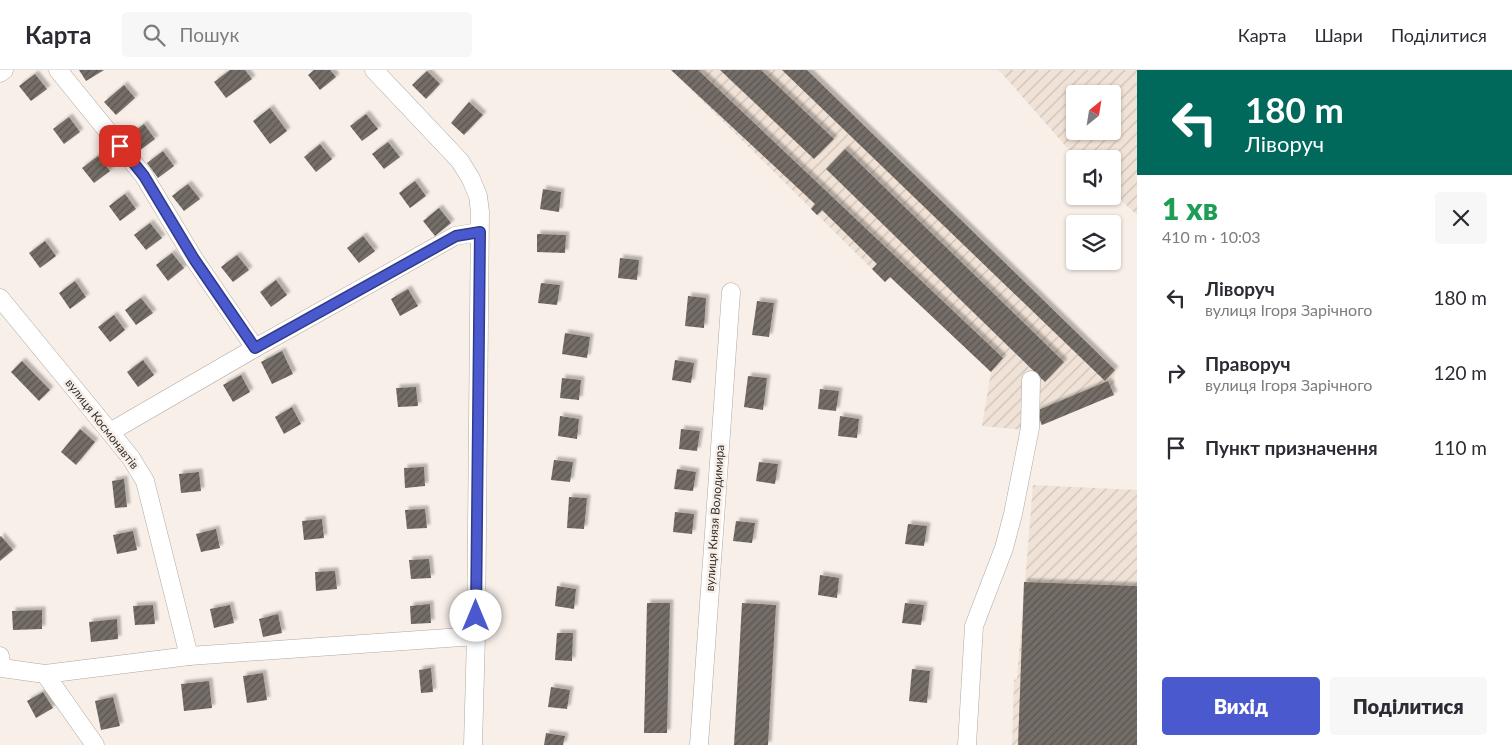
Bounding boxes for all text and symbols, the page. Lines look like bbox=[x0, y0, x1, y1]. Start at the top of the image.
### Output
search box bbox=[122, 12, 472, 57]
text: Карта bbox=[25, 20, 92, 49]
icon: search bbox=[140, 21, 168, 49]
text: Пошук bbox=[180, 23, 239, 46]
text: Карта bbox=[1238, 24, 1286, 46]
text: Шари bbox=[1314, 24, 1363, 46]
text: Поділитися bbox=[1391, 24, 1487, 46]
north arrow bbox=[1066, 85, 1121, 140]
map controls bbox=[1066, 85, 1121, 270]
text: 180 m bbox=[1245, 88, 1344, 130]
icon: left bbox=[1162, 90, 1227, 155]
pin bbox=[99, 125, 141, 167]
text: Ліворуч bbox=[1245, 130, 1324, 157]
icon: arrive bbox=[106, 132, 134, 160]
button: sound bbox=[1066, 150, 1121, 205]
text: 1 хв bbox=[1162, 190, 1218, 226]
button: close bbox=[1435, 192, 1487, 244]
button: layers bbox=[1066, 215, 1121, 270]
text: 410 m · 10:03 bbox=[1162, 227, 1261, 246]
text: Ліворуч bbox=[1205, 277, 1275, 300]
icon: left bbox=[1162, 284, 1190, 312]
text: 180 m bbox=[1433, 286, 1487, 309]
text: вулиця Ігоря Зарічного bbox=[1205, 300, 1372, 319]
text: Праворуч bbox=[1205, 352, 1290, 375]
icon: right bbox=[1162, 359, 1190, 387]
text: 120 m bbox=[1433, 361, 1487, 384]
text: вулиця Ігоря Зарічного bbox=[1205, 375, 1372, 394]
street label: вулиця Космонавтів bbox=[62, 376, 142, 472]
icon: arrive bbox=[1162, 434, 1190, 462]
text: Пункт призначення bbox=[1205, 436, 1378, 459]
text: 110 m bbox=[1433, 436, 1487, 459]
street label: вулиця Князя Володимира bbox=[702, 444, 727, 592]
position arrow bbox=[449, 589, 501, 641]
button: Вихід bbox=[1162, 677, 1320, 735]
button: Поділитися bbox=[1330, 677, 1487, 735]

